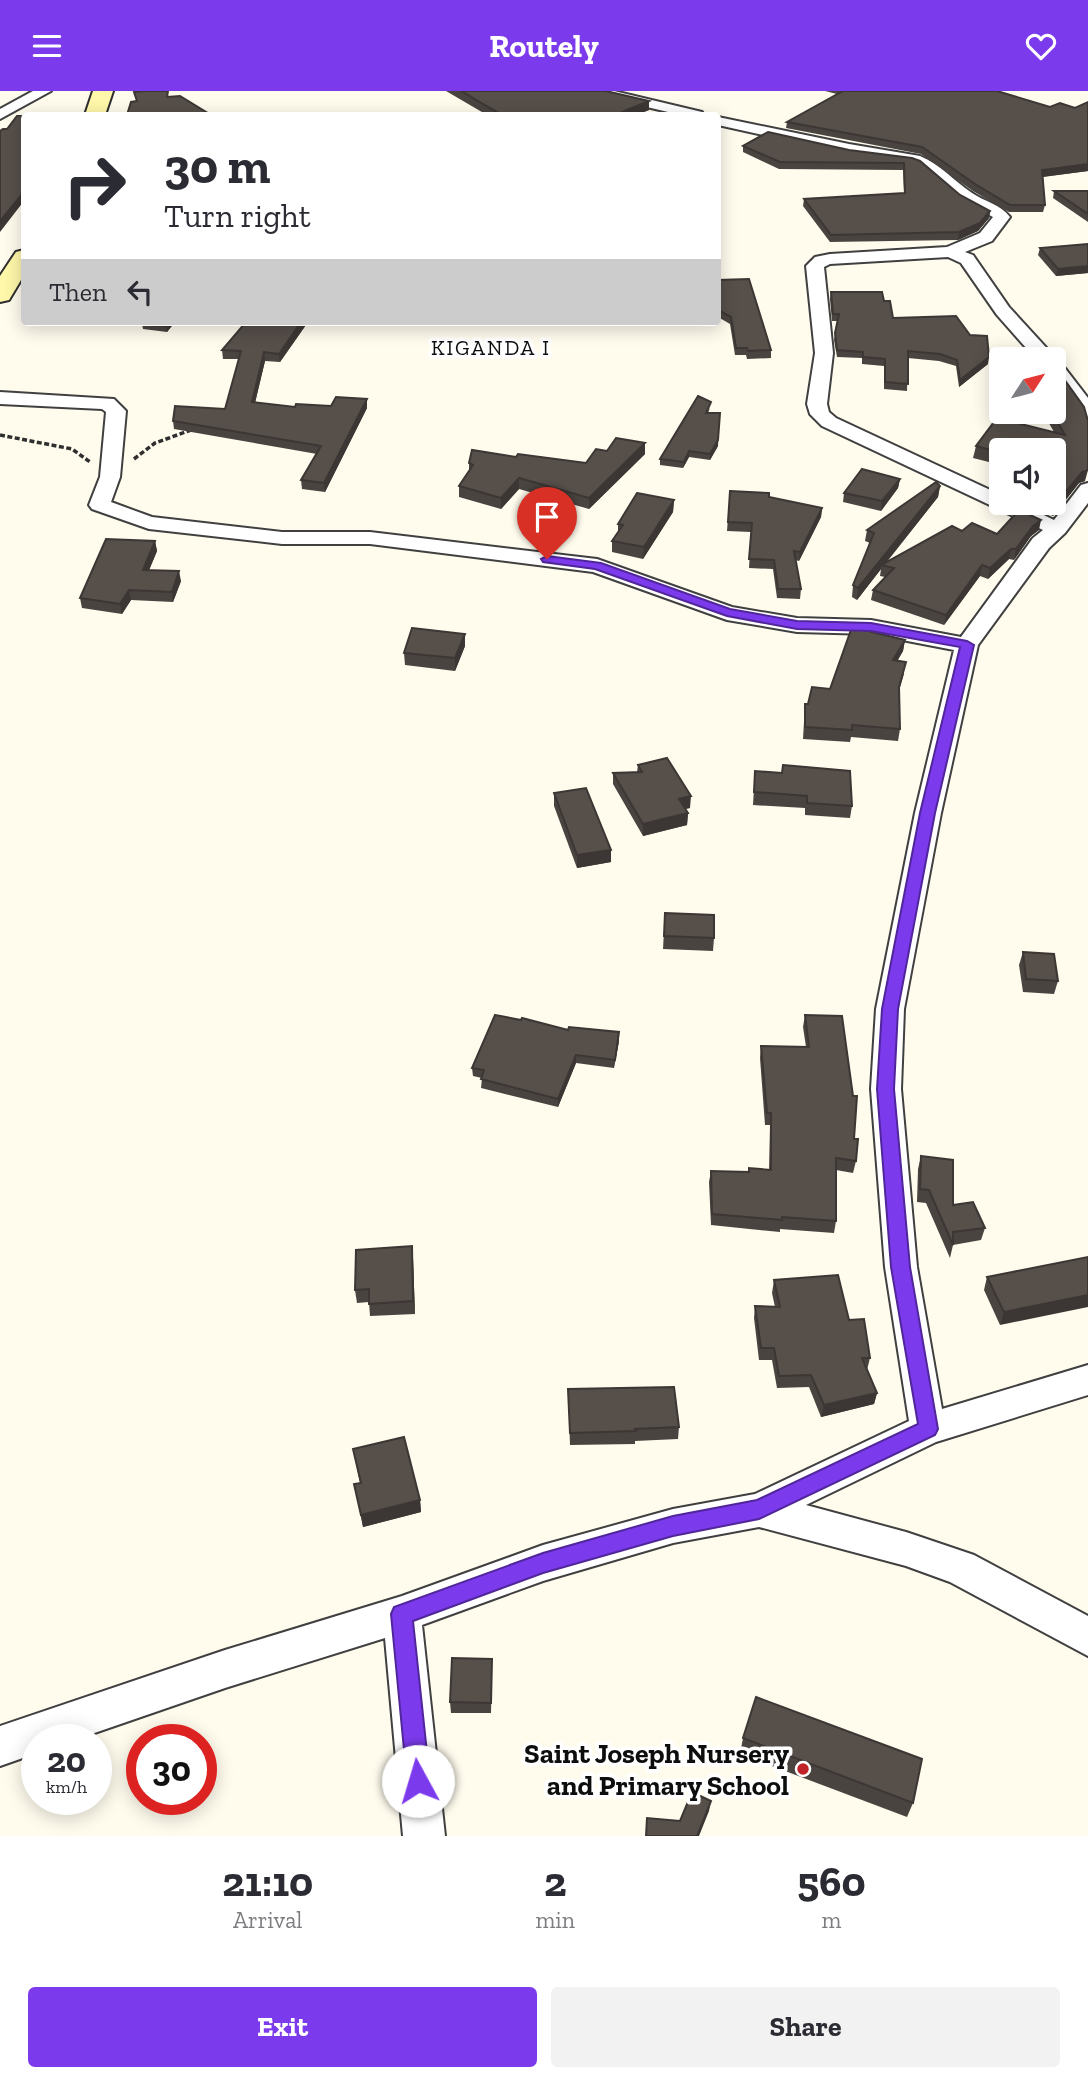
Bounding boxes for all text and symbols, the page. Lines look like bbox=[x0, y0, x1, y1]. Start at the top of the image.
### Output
icon: menu bbox=[28, 27, 66, 65]
text: Routely bbox=[489, 27, 599, 65]
icon: heart bbox=[1022, 27, 1060, 65]
text: 30 m bbox=[164, 137, 270, 196]
icon: right bbox=[49, 140, 140, 231]
text: Turn right bbox=[164, 197, 311, 235]
icon: left bbox=[121, 273, 159, 311]
text: Then bbox=[49, 276, 107, 308]
district label: KIGANDA I bbox=[431, 335, 551, 360]
north arrow bbox=[989, 347, 1066, 423]
map controls bbox=[989, 347, 1066, 515]
button: sound bbox=[989, 438, 1066, 515]
pin bbox=[517, 487, 577, 559]
icon: arrive bbox=[528, 498, 566, 536]
speed limit sign: 30 bbox=[126, 1724, 217, 1815]
place label: Saint Joseph Nursery and Primary School bbox=[524, 1737, 789, 1802]
text: 20 bbox=[47, 1739, 86, 1781]
position arrow bbox=[381, 1744, 455, 1818]
marker: Saint Joseph Nursery and Primary School bbox=[795, 1761, 811, 1777]
text: km/h bbox=[46, 1776, 87, 1798]
text: 21:10 bbox=[222, 1856, 313, 1907]
text: 2 bbox=[544, 1856, 567, 1907]
text: 560 bbox=[797, 1856, 866, 1907]
text: Arrival bbox=[233, 1906, 302, 1934]
text: min bbox=[535, 1906, 575, 1934]
text: m bbox=[822, 1906, 841, 1934]
button: Exit bbox=[28, 1987, 537, 2067]
button: Share bbox=[551, 1987, 1060, 2067]

